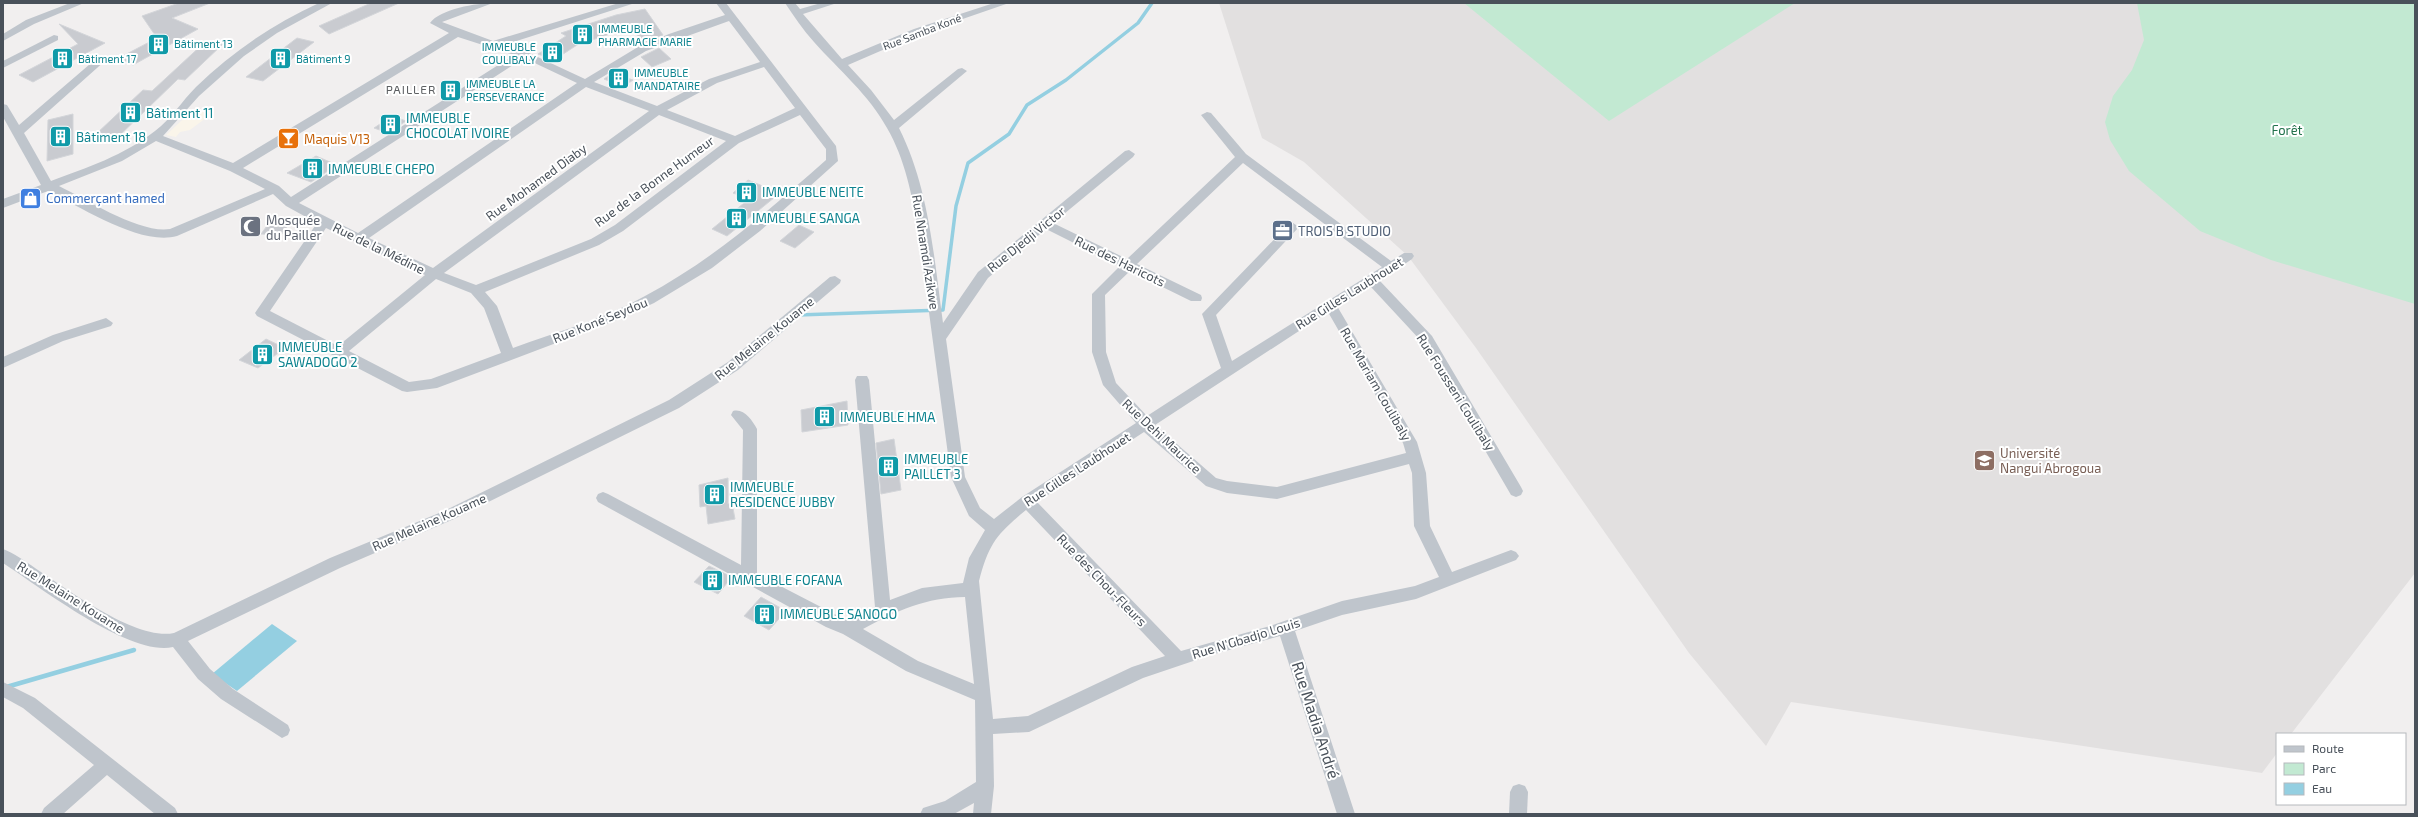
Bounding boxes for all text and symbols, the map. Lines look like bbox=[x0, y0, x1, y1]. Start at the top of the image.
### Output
street label: Rue Samba Koné bbox=[881, 11, 963, 52]
building icon: IMMEUBLE PHARMACIE MARIE bbox=[569, 22, 595, 48]
place label: IMMEUBLE PHARMACIE MARIE bbox=[598, 22, 692, 48]
building icon: Bâtiment 13 bbox=[146, 31, 172, 57]
place label: Bâtiment 13 bbox=[174, 37, 233, 50]
place label: IMMEUBLE COULIBALY bbox=[482, 40, 537, 66]
building icon: IMMEUBLE COULIBALY bbox=[539, 40, 565, 66]
building icon: Bâtiment 17 bbox=[49, 46, 75, 72]
building icon: Bâtiment 9 bbox=[267, 46, 293, 72]
place label: Bâtiment 17 bbox=[78, 52, 137, 65]
place label: Bâtiment 9 bbox=[296, 52, 351, 65]
building icon: IMMEUBLE MANDATAIRE bbox=[605, 66, 631, 92]
place label: IMMEUBLE MANDATAIRE bbox=[634, 66, 700, 92]
building icon: IMMEUBLE LA PERSEVERANCE bbox=[438, 77, 464, 103]
place label: IMMEUBLE LA PERSEVERANCE bbox=[466, 77, 544, 103]
district label: PAILLER bbox=[386, 82, 436, 96]
building icon: Bâtiment 11 bbox=[117, 100, 143, 126]
place label: Bâtiment 11 bbox=[146, 105, 214, 121]
place label: IMMEUBLE CHOCOLAT IVOIRE bbox=[406, 110, 510, 141]
building icon: IMMEUBLE CHOCOLAT IVOIRE bbox=[377, 112, 403, 138]
park label: Forêt bbox=[2271, 122, 2303, 138]
building icon: Bâtiment 18 bbox=[47, 124, 73, 150]
bar icon: Maquis V13 bbox=[276, 126, 302, 152]
place label: Bâtiment 18 bbox=[76, 129, 146, 145]
place label: Maquis V13 bbox=[304, 131, 370, 147]
street label: Rue de la Bonne Humeur bbox=[591, 132, 717, 230]
street label: Rue Mohamed Diaby bbox=[482, 140, 590, 224]
building icon: IMMEUBLE CHEPO bbox=[299, 156, 325, 182]
place label: IMMEUBLE CHEPO bbox=[328, 161, 435, 177]
building icon: IMMEUBLE NEITE bbox=[733, 179, 759, 205]
place label: IMMEUBLE NEITE bbox=[762, 184, 864, 200]
shop icon: Commerçant hamed bbox=[17, 185, 43, 211]
place label: Commerçant hamed bbox=[46, 190, 165, 207]
street label: Rue Nnamdi Azikwe bbox=[909, 193, 943, 311]
street label: Rue Djedji Victor bbox=[984, 203, 1068, 275]
building icon: IMMEUBLE SANGA bbox=[724, 205, 750, 231]
place label: IMMEUBLE SANGA bbox=[752, 210, 860, 226]
place label: Mosquée du Pailler bbox=[266, 212, 322, 243]
mosque icon: Mosquée du Pailler bbox=[238, 214, 264, 240]
office icon: TROIS B STUDIO bbox=[1269, 218, 1295, 244]
street label: Rue de la Médine bbox=[330, 219, 428, 277]
place label: TROIS B STUDIO bbox=[1298, 223, 1391, 239]
street label: Rue des Haricots bbox=[1072, 232, 1168, 290]
street label: Rue Gilles Laubhouet bbox=[1292, 253, 1406, 333]
street label: Rue Melaine Kouame bbox=[711, 293, 817, 383]
street label: Rue Koné Seydou bbox=[550, 294, 650, 346]
street label: Rue Mariam Coulibaly bbox=[1337, 325, 1415, 444]
street label: Rue Fousseni Coulibaly bbox=[1413, 330, 1499, 454]
place label: IMMEUBLE SAWADOGO 2 bbox=[278, 339, 358, 370]
building icon: IMMEUBLE SAWADOGO 2 bbox=[249, 341, 275, 367]
street label: Rue Dehi Maurice bbox=[1119, 395, 1205, 477]
building icon: IMMEUBLE HMA bbox=[812, 404, 838, 430]
place label: IMMEUBLE HMA bbox=[840, 409, 935, 425]
street label: Rue Gilles Laubhouet bbox=[1021, 429, 1133, 509]
place label: Université Nangui Abrogoua bbox=[2000, 445, 2101, 476]
school or university icon: Université Nangui Abrogoua bbox=[1972, 447, 1998, 473]
place label: IMMEUBLE PAILLET 3 bbox=[904, 451, 968, 482]
building icon: IMMEUBLE PAILLET 3 bbox=[875, 453, 901, 479]
place label: IMMEUBLE RESIDENCE JUBBY bbox=[730, 479, 835, 510]
building icon: IMMEUBLE RESIDENCE JUBBY bbox=[701, 481, 727, 507]
street label: Rue Melaine Kouame bbox=[369, 490, 489, 554]
street label: Rue des Chou-Fleurs bbox=[1054, 531, 1150, 629]
street label: Rue Melaine Kouame bbox=[15, 558, 127, 636]
building icon: IMMEUBLE FOFANA bbox=[700, 567, 726, 593]
place label: IMMEUBLE FOFANA bbox=[728, 572, 842, 588]
building icon: IMMEUBLE SANOGO bbox=[752, 601, 778, 627]
place label: IMMEUBLE SANOGO bbox=[780, 606, 897, 622]
street label: Rue N'Gbadjo Louis bbox=[1190, 614, 1302, 662]
street label: Rue Madia André bbox=[1289, 659, 1344, 781]
legend bbox=[2276, 733, 2406, 805]
text: Route bbox=[2312, 741, 2344, 755]
text: Parc bbox=[2312, 761, 2336, 775]
text: Eau bbox=[2312, 781, 2332, 795]

